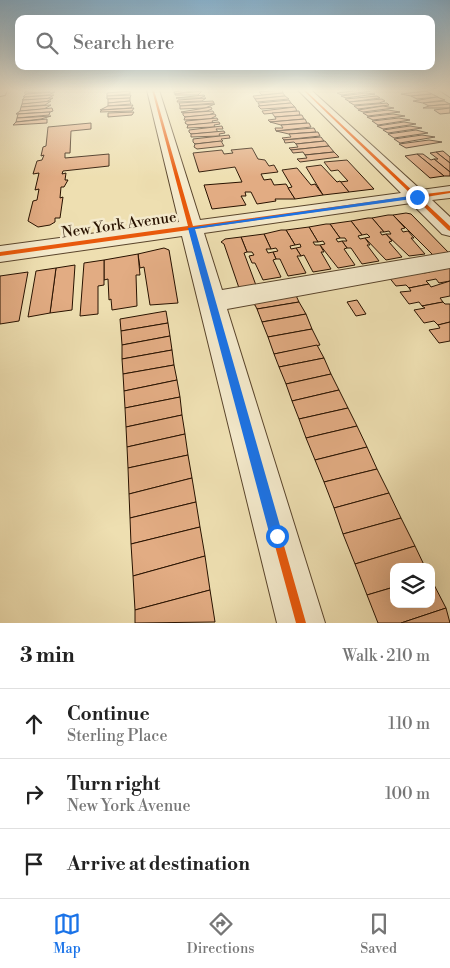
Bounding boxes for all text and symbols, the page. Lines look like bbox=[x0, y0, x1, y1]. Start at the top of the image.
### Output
search box bbox=[15, 15, 435, 70]
icon: search bbox=[33, 29, 61, 57]
text: Search here bbox=[73, 31, 174, 55]
route end bbox=[406, 186, 429, 209]
street label: New York Avenue bbox=[60, 208, 178, 242]
route start bbox=[266, 525, 289, 548]
map controls bbox=[390, 563, 435, 608]
button: layers bbox=[390, 563, 435, 608]
text: 3 min bbox=[20, 643, 75, 669]
text: Walk · 210 m bbox=[342, 646, 430, 666]
text: Continue bbox=[67, 702, 150, 726]
icon: ahead bbox=[20, 710, 48, 738]
text: 110 m bbox=[388, 714, 430, 734]
text: Sterling Place bbox=[67, 726, 168, 746]
text: Turn right bbox=[67, 772, 160, 796]
icon: right bbox=[20, 780, 48, 808]
text: 100 m bbox=[385, 784, 430, 804]
text: New York Avenue bbox=[67, 796, 190, 816]
icon: arrive bbox=[20, 850, 48, 878]
text: Arrive at destination bbox=[67, 852, 250, 876]
tab: Map bbox=[53, 910, 81, 958]
tab: Directions bbox=[187, 910, 254, 958]
tab: Saved bbox=[360, 910, 397, 958]

